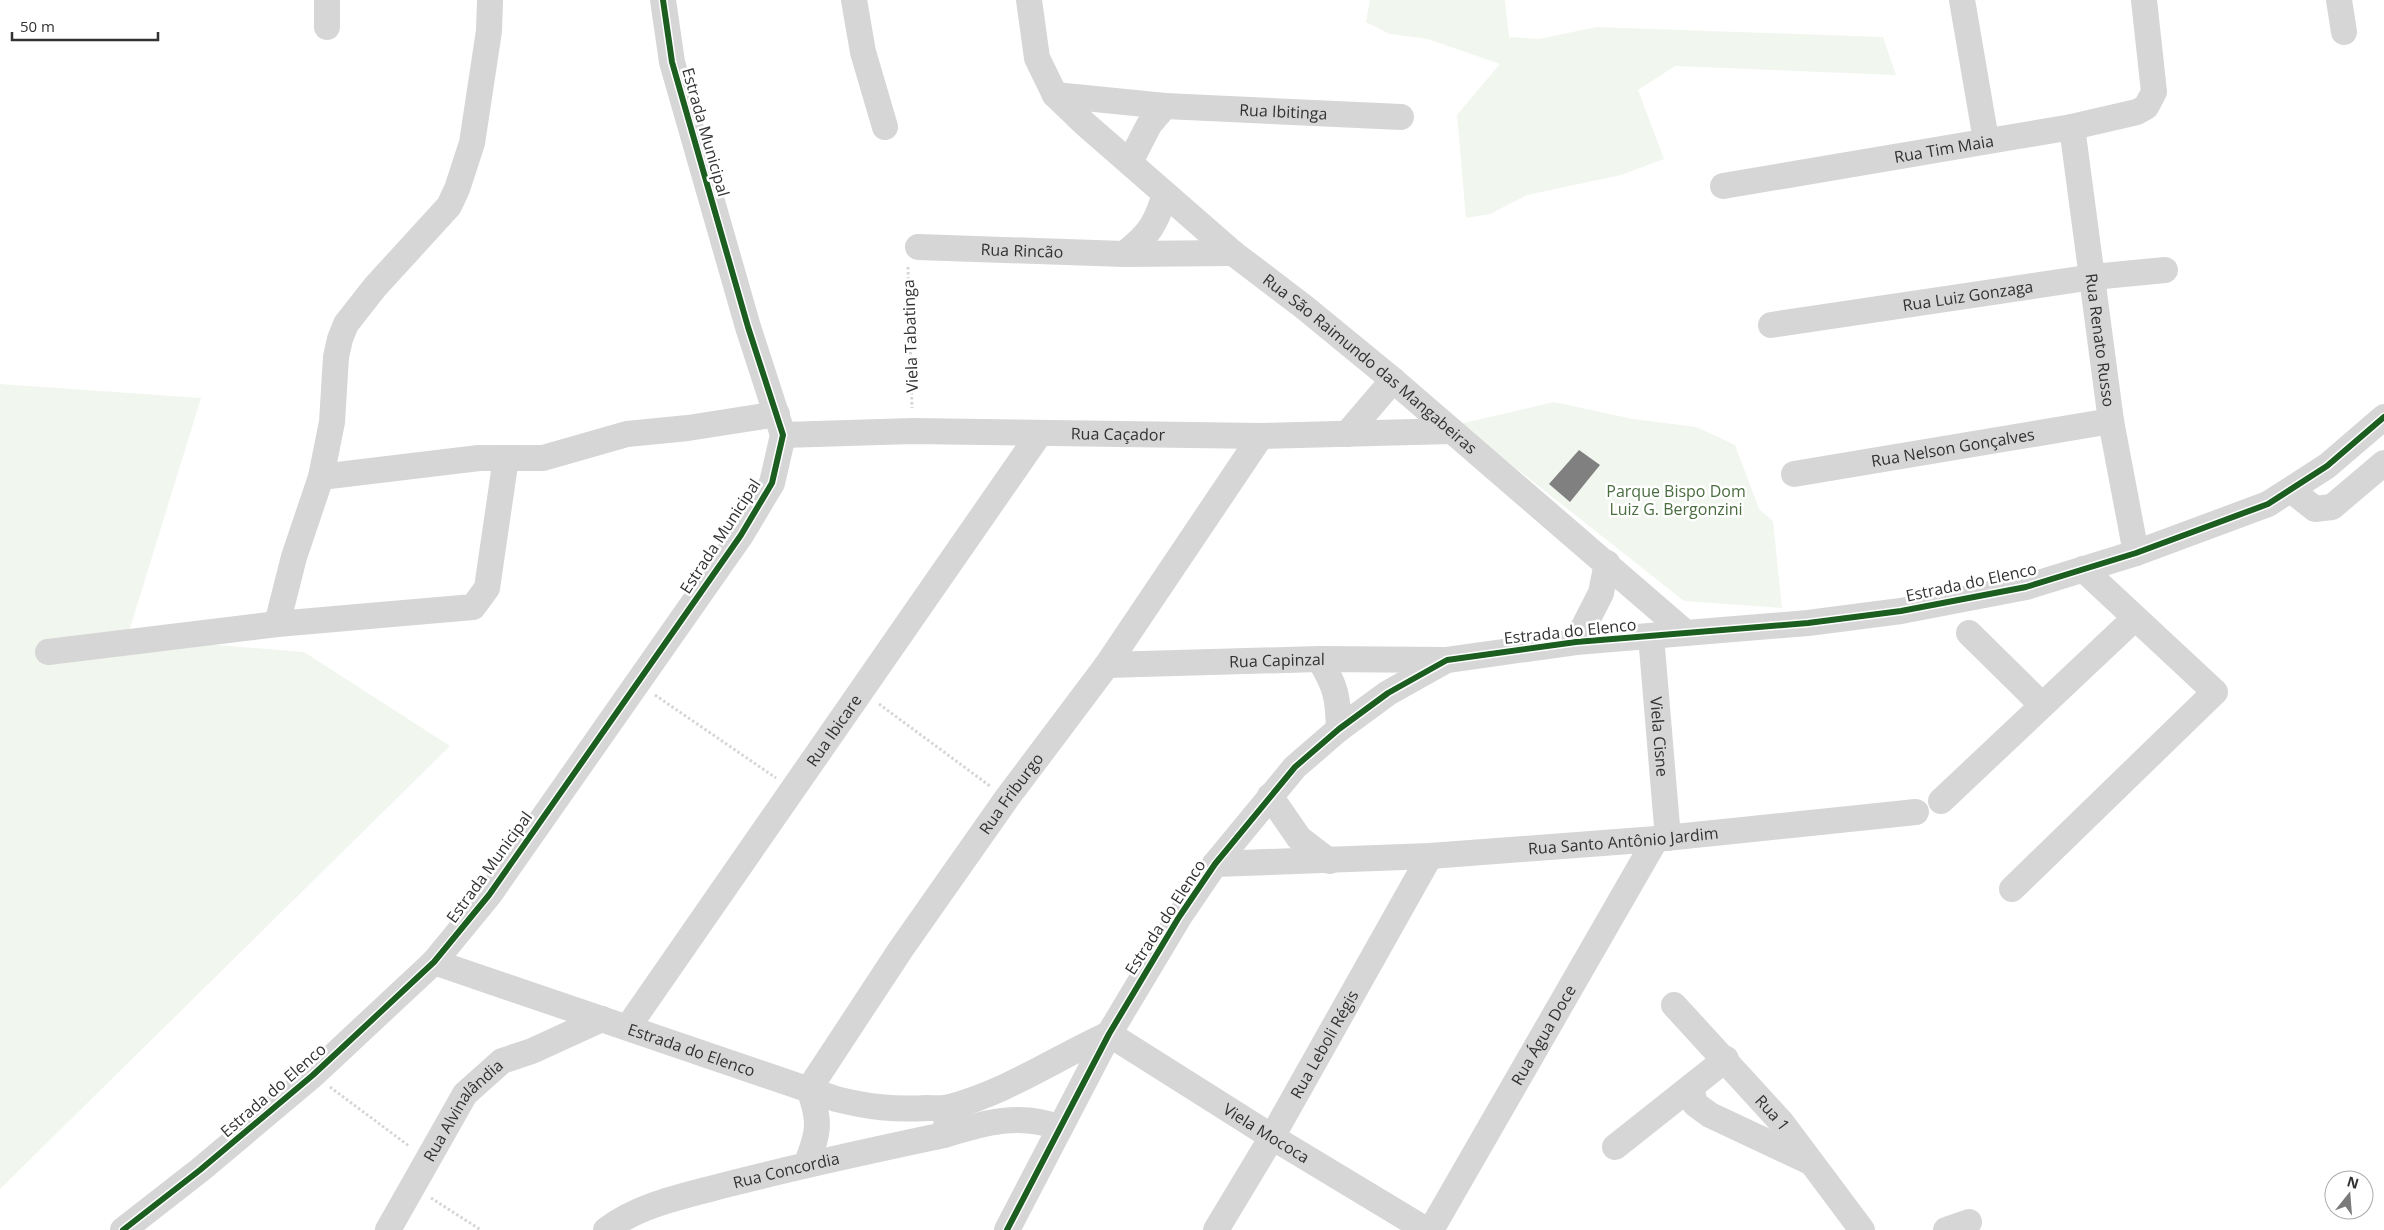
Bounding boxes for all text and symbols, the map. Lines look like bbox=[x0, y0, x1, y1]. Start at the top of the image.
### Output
scale bar bbox=[12, 10, 159, 42]
text: 50 m bbox=[20, 16, 55, 36]
street label: Estrada Municipal bbox=[677, 65, 735, 199]
street label: Rua Ibitinga bbox=[1239, 98, 1328, 125]
street label: Rua Tim Maia bbox=[1892, 129, 1995, 168]
street label: Rua Rincão bbox=[980, 238, 1064, 263]
street label: Rua São Raimundo das Mangabeiras bbox=[1258, 269, 1482, 459]
street label: Rua Renato Russo bbox=[2081, 272, 2120, 408]
street label: Rua Luiz Gonzaga bbox=[1901, 275, 2035, 316]
street label: Viela Tabatinga bbox=[897, 279, 923, 393]
street label: Rua Caçador bbox=[1071, 422, 1166, 446]
street label: Rua Nelson Gonçalves bbox=[1869, 423, 2036, 472]
street label: Estrada Municipal bbox=[675, 474, 765, 598]
park label: Parque Bispo Dom Luiz G. Bergonzini bbox=[1606, 480, 1746, 520]
street label: Estrada do Elenco bbox=[1904, 557, 2038, 607]
street label: Estrada do Elenco bbox=[1503, 613, 1637, 649]
street label: Rua Capinzal bbox=[1229, 648, 1325, 673]
street label: Rua Ibicare bbox=[801, 690, 866, 771]
street label: Viela Cisne bbox=[1645, 696, 1674, 778]
street label: Rua Friburgo bbox=[974, 748, 1048, 839]
street label: Estrada Municipal bbox=[441, 807, 537, 927]
street label: Rua Santo Antônio Jardim bbox=[1527, 822, 1720, 860]
street label: Estrada do Elenco bbox=[1120, 855, 1210, 979]
street label: Rua Água Doce bbox=[1506, 981, 1581, 1089]
street label: Rua Leboli Régis bbox=[1285, 986, 1363, 1102]
street label: Estrada do Elenco bbox=[625, 1018, 758, 1082]
street label: Estrada do Elenco bbox=[216, 1038, 330, 1142]
street label: Rua Alvinalândia bbox=[418, 1054, 508, 1165]
street label: Rua 1 bbox=[1750, 1090, 1795, 1135]
street label: Viela Mococa bbox=[1219, 1098, 1314, 1168]
street label: Rua Concordia bbox=[731, 1147, 841, 1194]
north arrow bbox=[2324, 1170, 2374, 1220]
text: N bbox=[2345, 1171, 2361, 1193]

